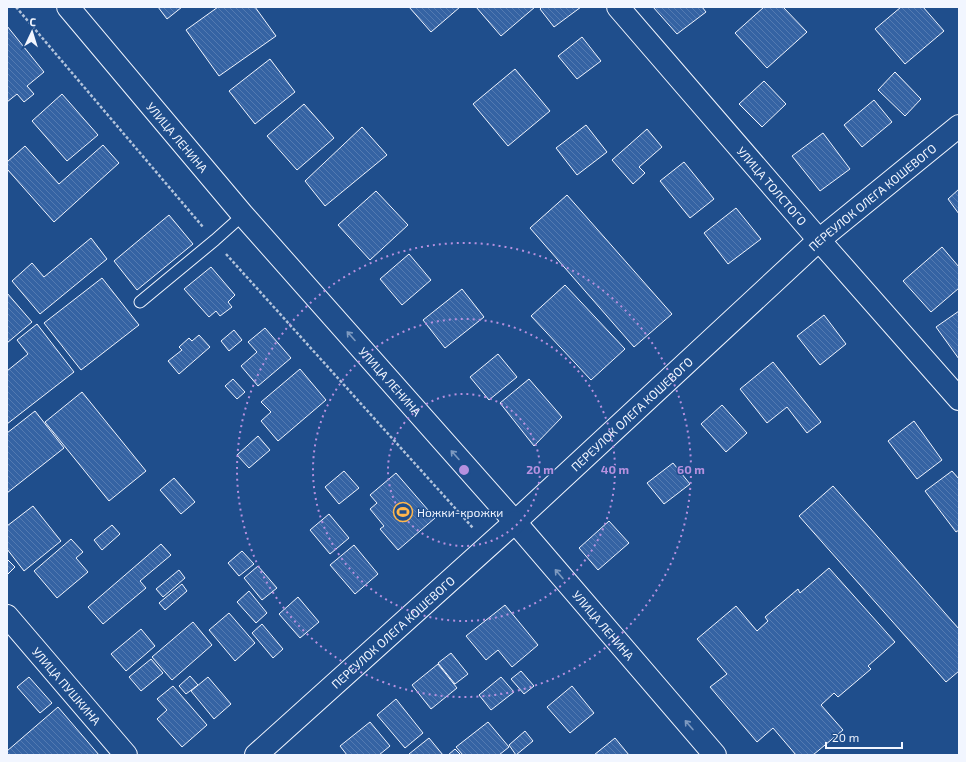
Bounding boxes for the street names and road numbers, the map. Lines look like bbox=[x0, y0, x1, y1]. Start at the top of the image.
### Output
street label: УЛИЦА ЛЕНИНА bbox=[144, 99, 211, 175]
street label: ПЕРЕУЛОК ОЛЕГА КОШЕВОГО bbox=[805, 141, 939, 253]
street label: УЛИЦА ТОЛСТОГО bbox=[734, 144, 810, 228]
street label: УЛИЦА ЛЕНИНА bbox=[356, 344, 425, 419]
street label: ПЕРЕУЛОК ОЛЕГА КОШЕВОГО bbox=[568, 354, 695, 474]
street label: ПЕРЕУЛОК ОЛЕГА КОШЕВОГО bbox=[328, 573, 457, 691]
street label: УЛИЦА ЛЕНИНА bbox=[570, 588, 638, 663]
street label: УЛИЦА ПУШКИНА bbox=[30, 644, 104, 728]

